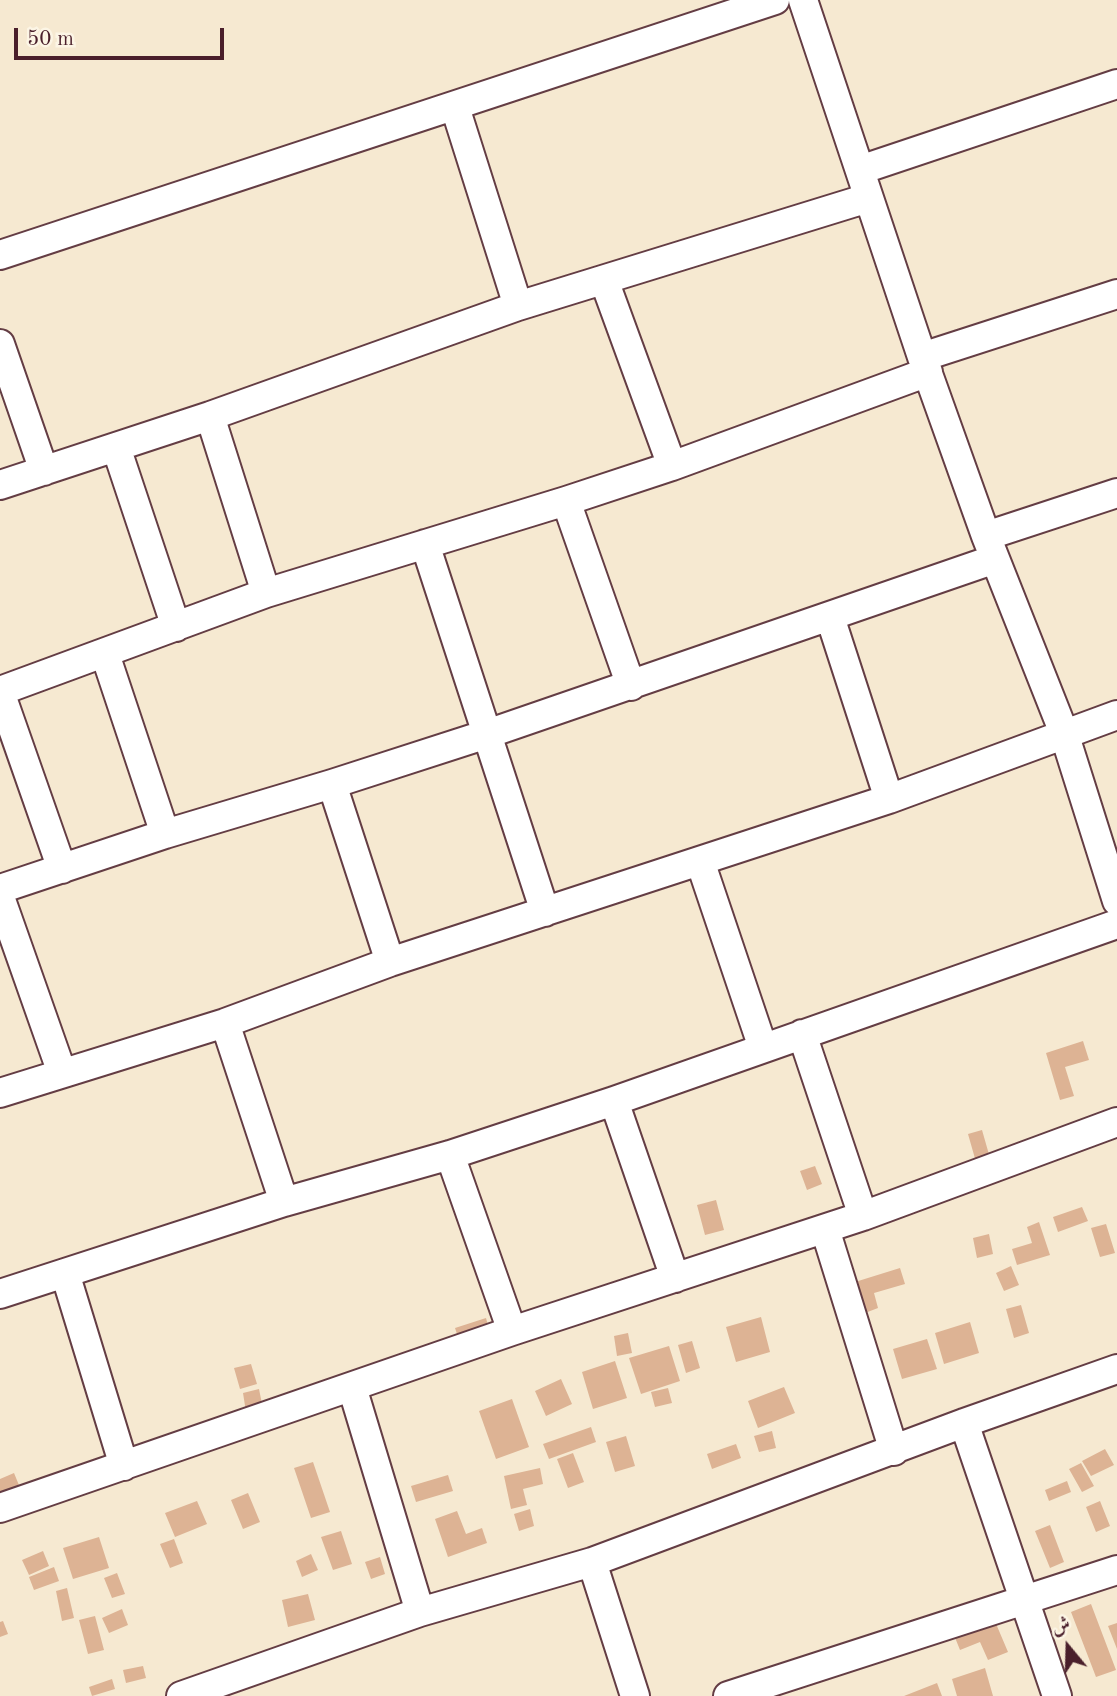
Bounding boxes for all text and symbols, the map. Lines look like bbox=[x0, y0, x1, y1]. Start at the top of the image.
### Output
scale bar bbox=[18, 14, 228, 58]
text: 50 m bbox=[27, 29, 74, 50]
north arrow bbox=[1033, 1612, 1103, 1682]
text: ش bbox=[1049, 1615, 1073, 1639]

